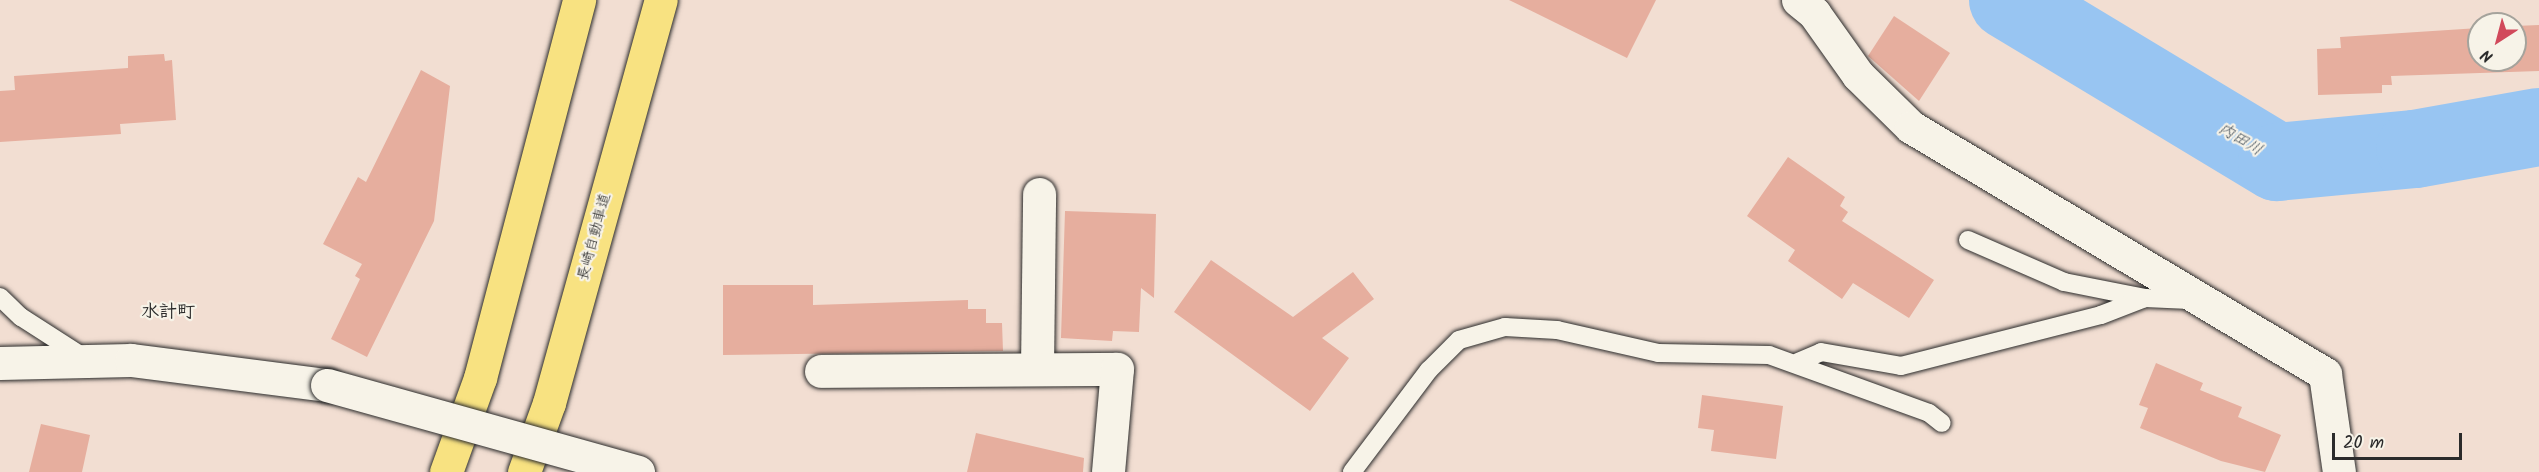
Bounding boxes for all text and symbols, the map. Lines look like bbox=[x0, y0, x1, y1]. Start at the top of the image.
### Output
north arrow bbox=[2467, 12, 2527, 72]
text: N bbox=[2476, 42, 2499, 68]
water label: 内田川 bbox=[2214, 119, 2266, 161]
street label: 長崎自動車道 bbox=[575, 191, 615, 283]
district label: 水計町 bbox=[141, 302, 195, 324]
scale bar bbox=[2335, 421, 2466, 459]
text: 20 m bbox=[2343, 429, 2384, 458]

